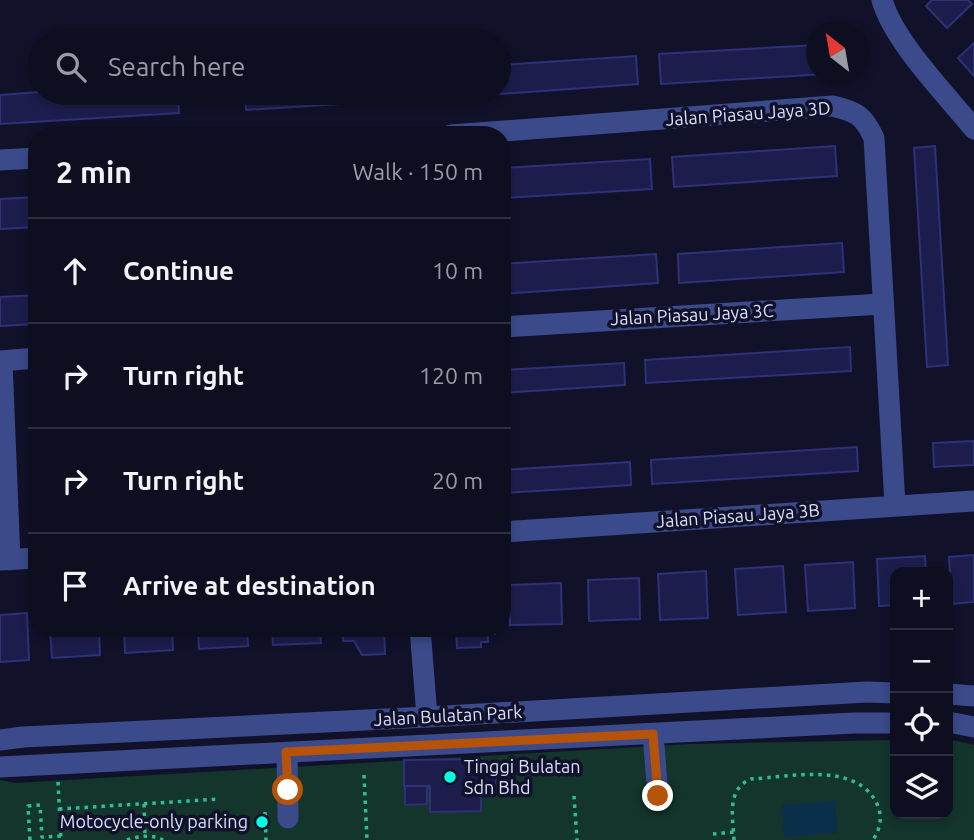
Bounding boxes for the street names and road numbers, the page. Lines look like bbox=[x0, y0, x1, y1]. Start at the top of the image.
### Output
street label: Jalan Piasau Jaya 3D bbox=[665, 97, 831, 129]
street label: Jalan Piasau Jaya 3C bbox=[610, 300, 774, 328]
street label: Jalan Piasau Jaya 3B bbox=[655, 499, 820, 531]
street label: Jalan Bulatan Park bbox=[373, 701, 523, 729]

